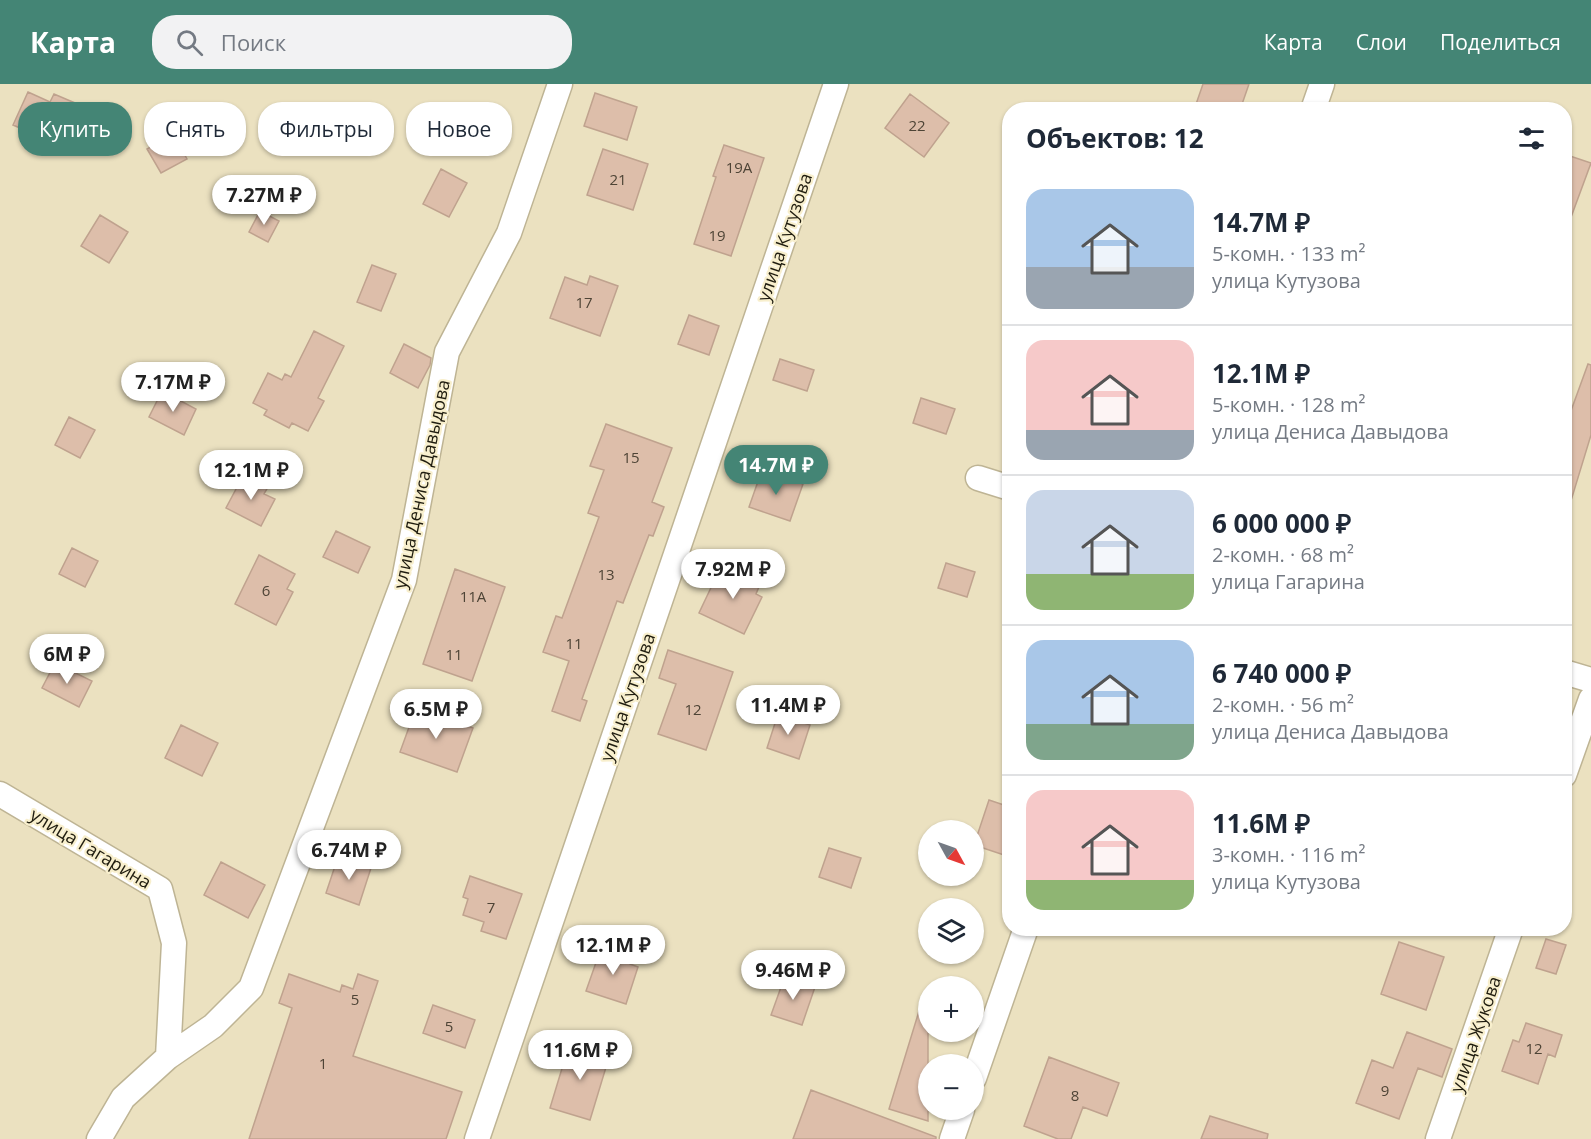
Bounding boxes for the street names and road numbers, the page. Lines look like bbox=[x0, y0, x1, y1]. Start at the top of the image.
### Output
street label: улица Кутузова bbox=[751, 170, 817, 304]
street label: улица Дениса Давыдова bbox=[387, 377, 455, 591]
street label: улица Кутузова bbox=[594, 630, 660, 764]
street label: улица Гагарина bbox=[26, 802, 156, 894]
street label: улица Жукова bbox=[1444, 973, 1506, 1095]

